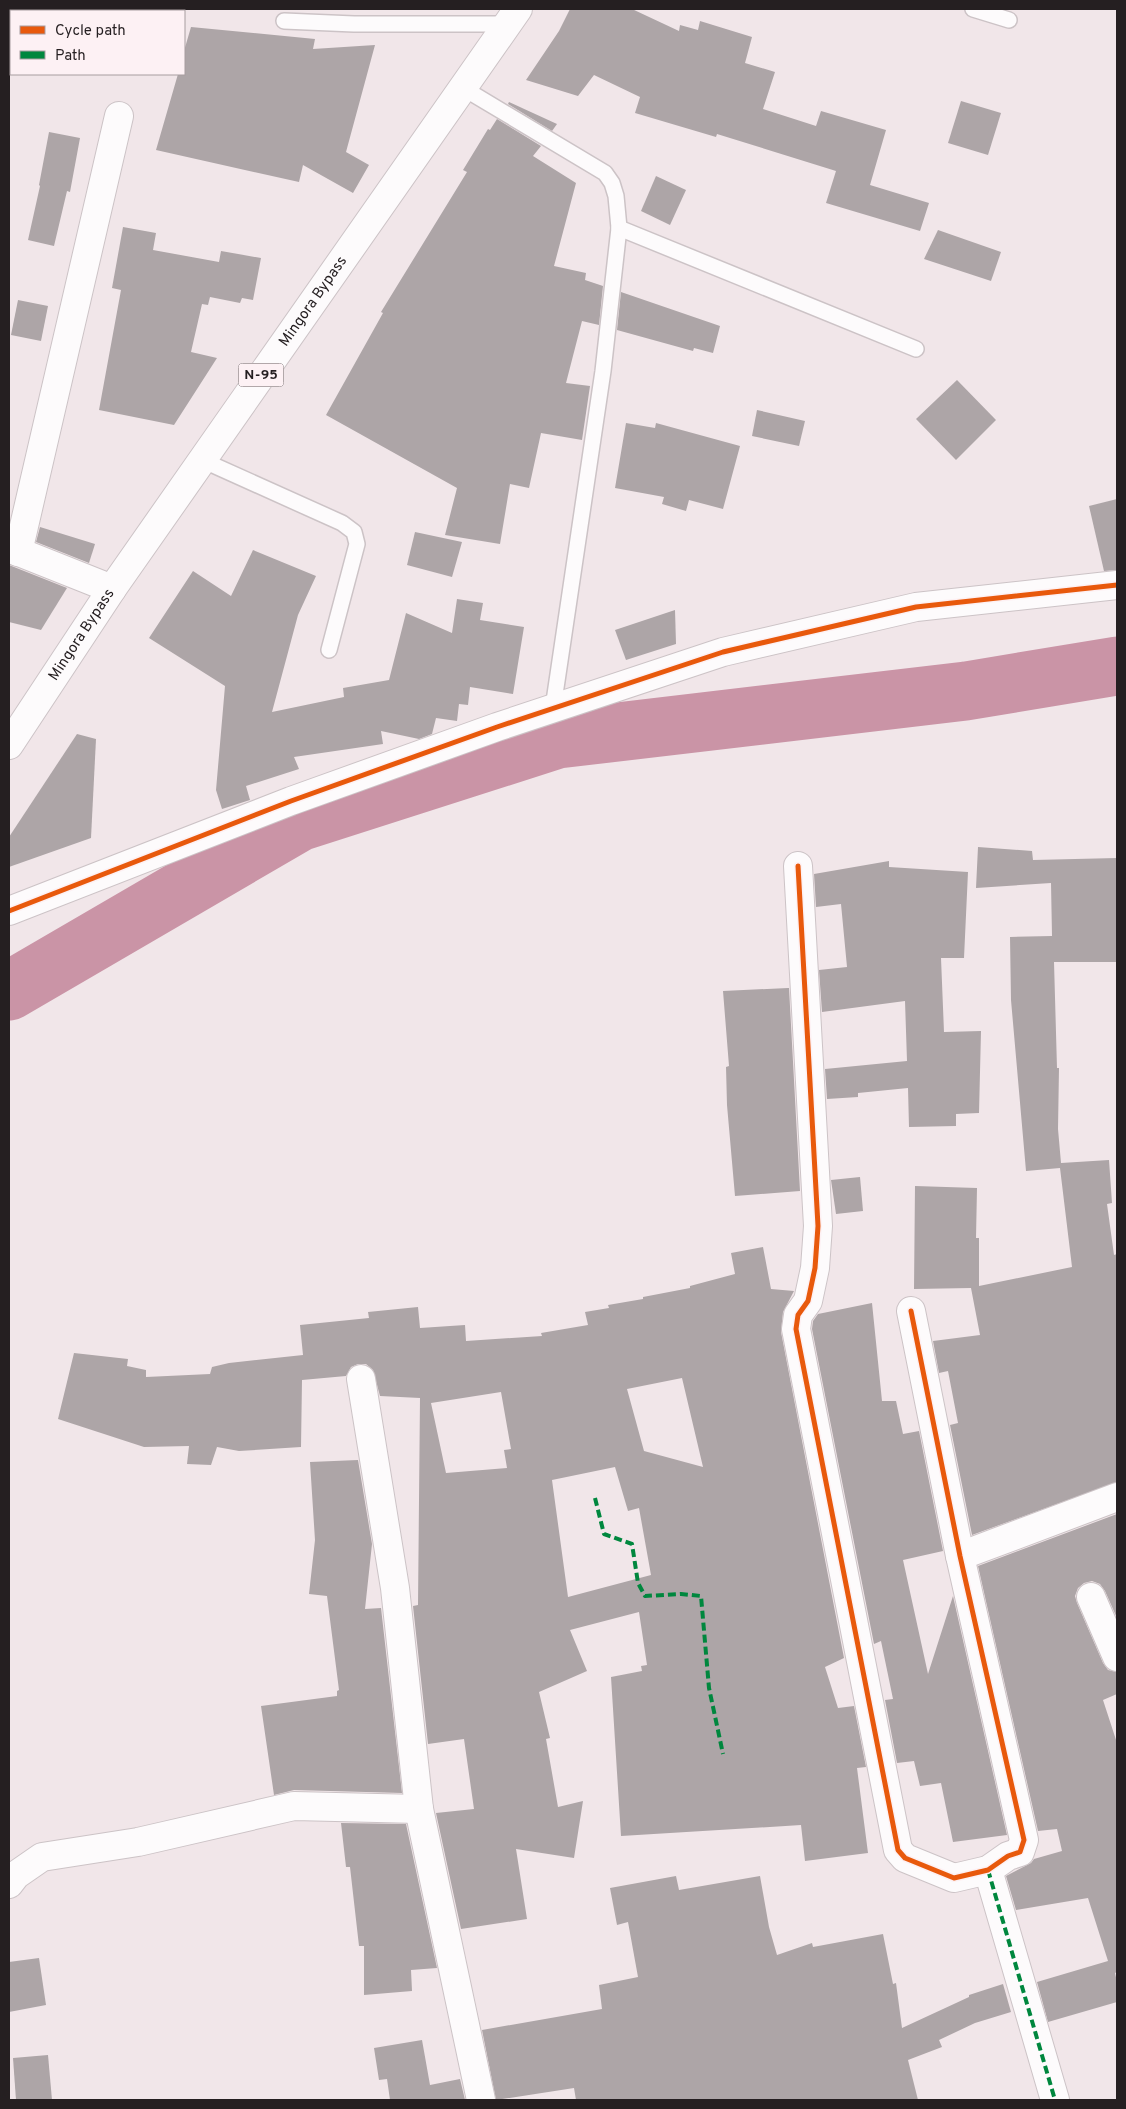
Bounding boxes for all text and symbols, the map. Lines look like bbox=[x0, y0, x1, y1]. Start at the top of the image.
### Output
legend bbox=[10, 10, 185, 75]
text: Cycle path bbox=[55, 22, 126, 41]
text: Path bbox=[55, 47, 86, 66]
street label: Mingora Bypass bbox=[275, 252, 352, 350]
road number: N-95 bbox=[238, 364, 284, 386]
street label: Mingora Bypass bbox=[44, 585, 119, 684]

